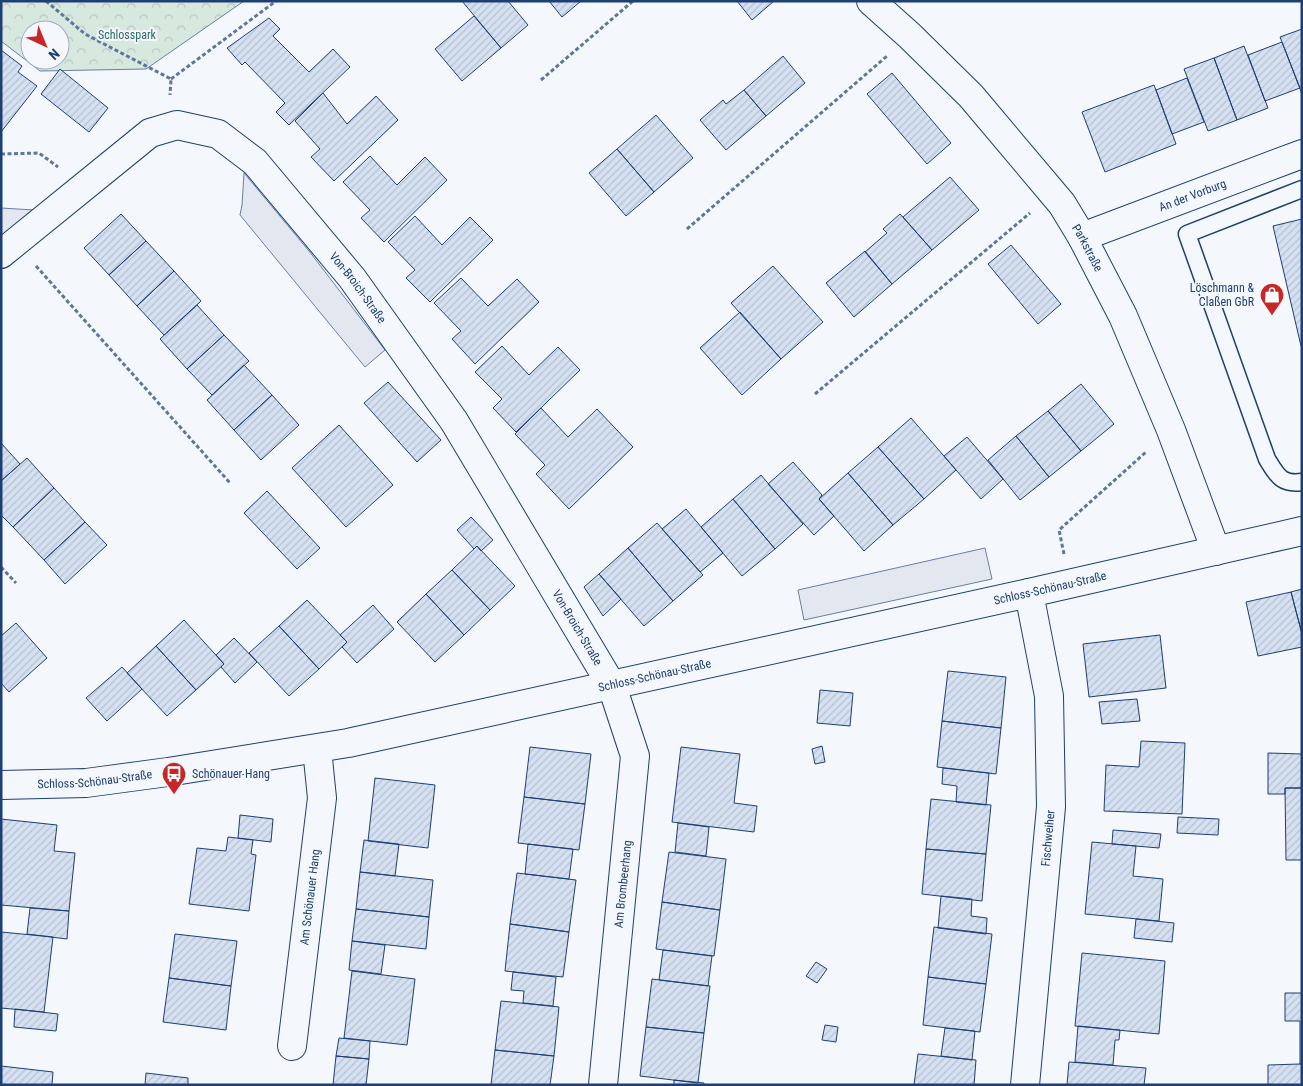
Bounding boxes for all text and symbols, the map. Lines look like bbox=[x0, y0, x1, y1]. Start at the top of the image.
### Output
north arrow bbox=[20, 20, 70, 70]
park label: Schlosspark bbox=[98, 28, 157, 42]
text: N bbox=[45, 46, 63, 63]
street label: An der Vorburg bbox=[1157, 176, 1228, 214]
street label: Parkstraße bbox=[1069, 222, 1106, 274]
street label: Von-Broich-Straße bbox=[326, 249, 389, 326]
place label: Löschmann & Claßen GbR bbox=[1190, 281, 1255, 309]
shop icon: Löschmann & Claßen GbR bbox=[1259, 282, 1285, 316]
street label: Schloss-Schönau-Straße bbox=[992, 569, 1108, 608]
street label: Von-Broich-Straße bbox=[549, 587, 605, 668]
street label: Schloss-Schönau-Straße bbox=[597, 656, 713, 695]
bus stop icon: Schönauer Hang bbox=[161, 761, 187, 795]
street label: Schloss-Schönau-Straße bbox=[37, 767, 153, 791]
place label: Schönauer Hang bbox=[192, 767, 270, 781]
street label: Fischweiher bbox=[1038, 809, 1058, 867]
street label: Am Brombeerhang bbox=[611, 839, 635, 928]
street label: Am Schönauer Hang bbox=[297, 848, 323, 946]

